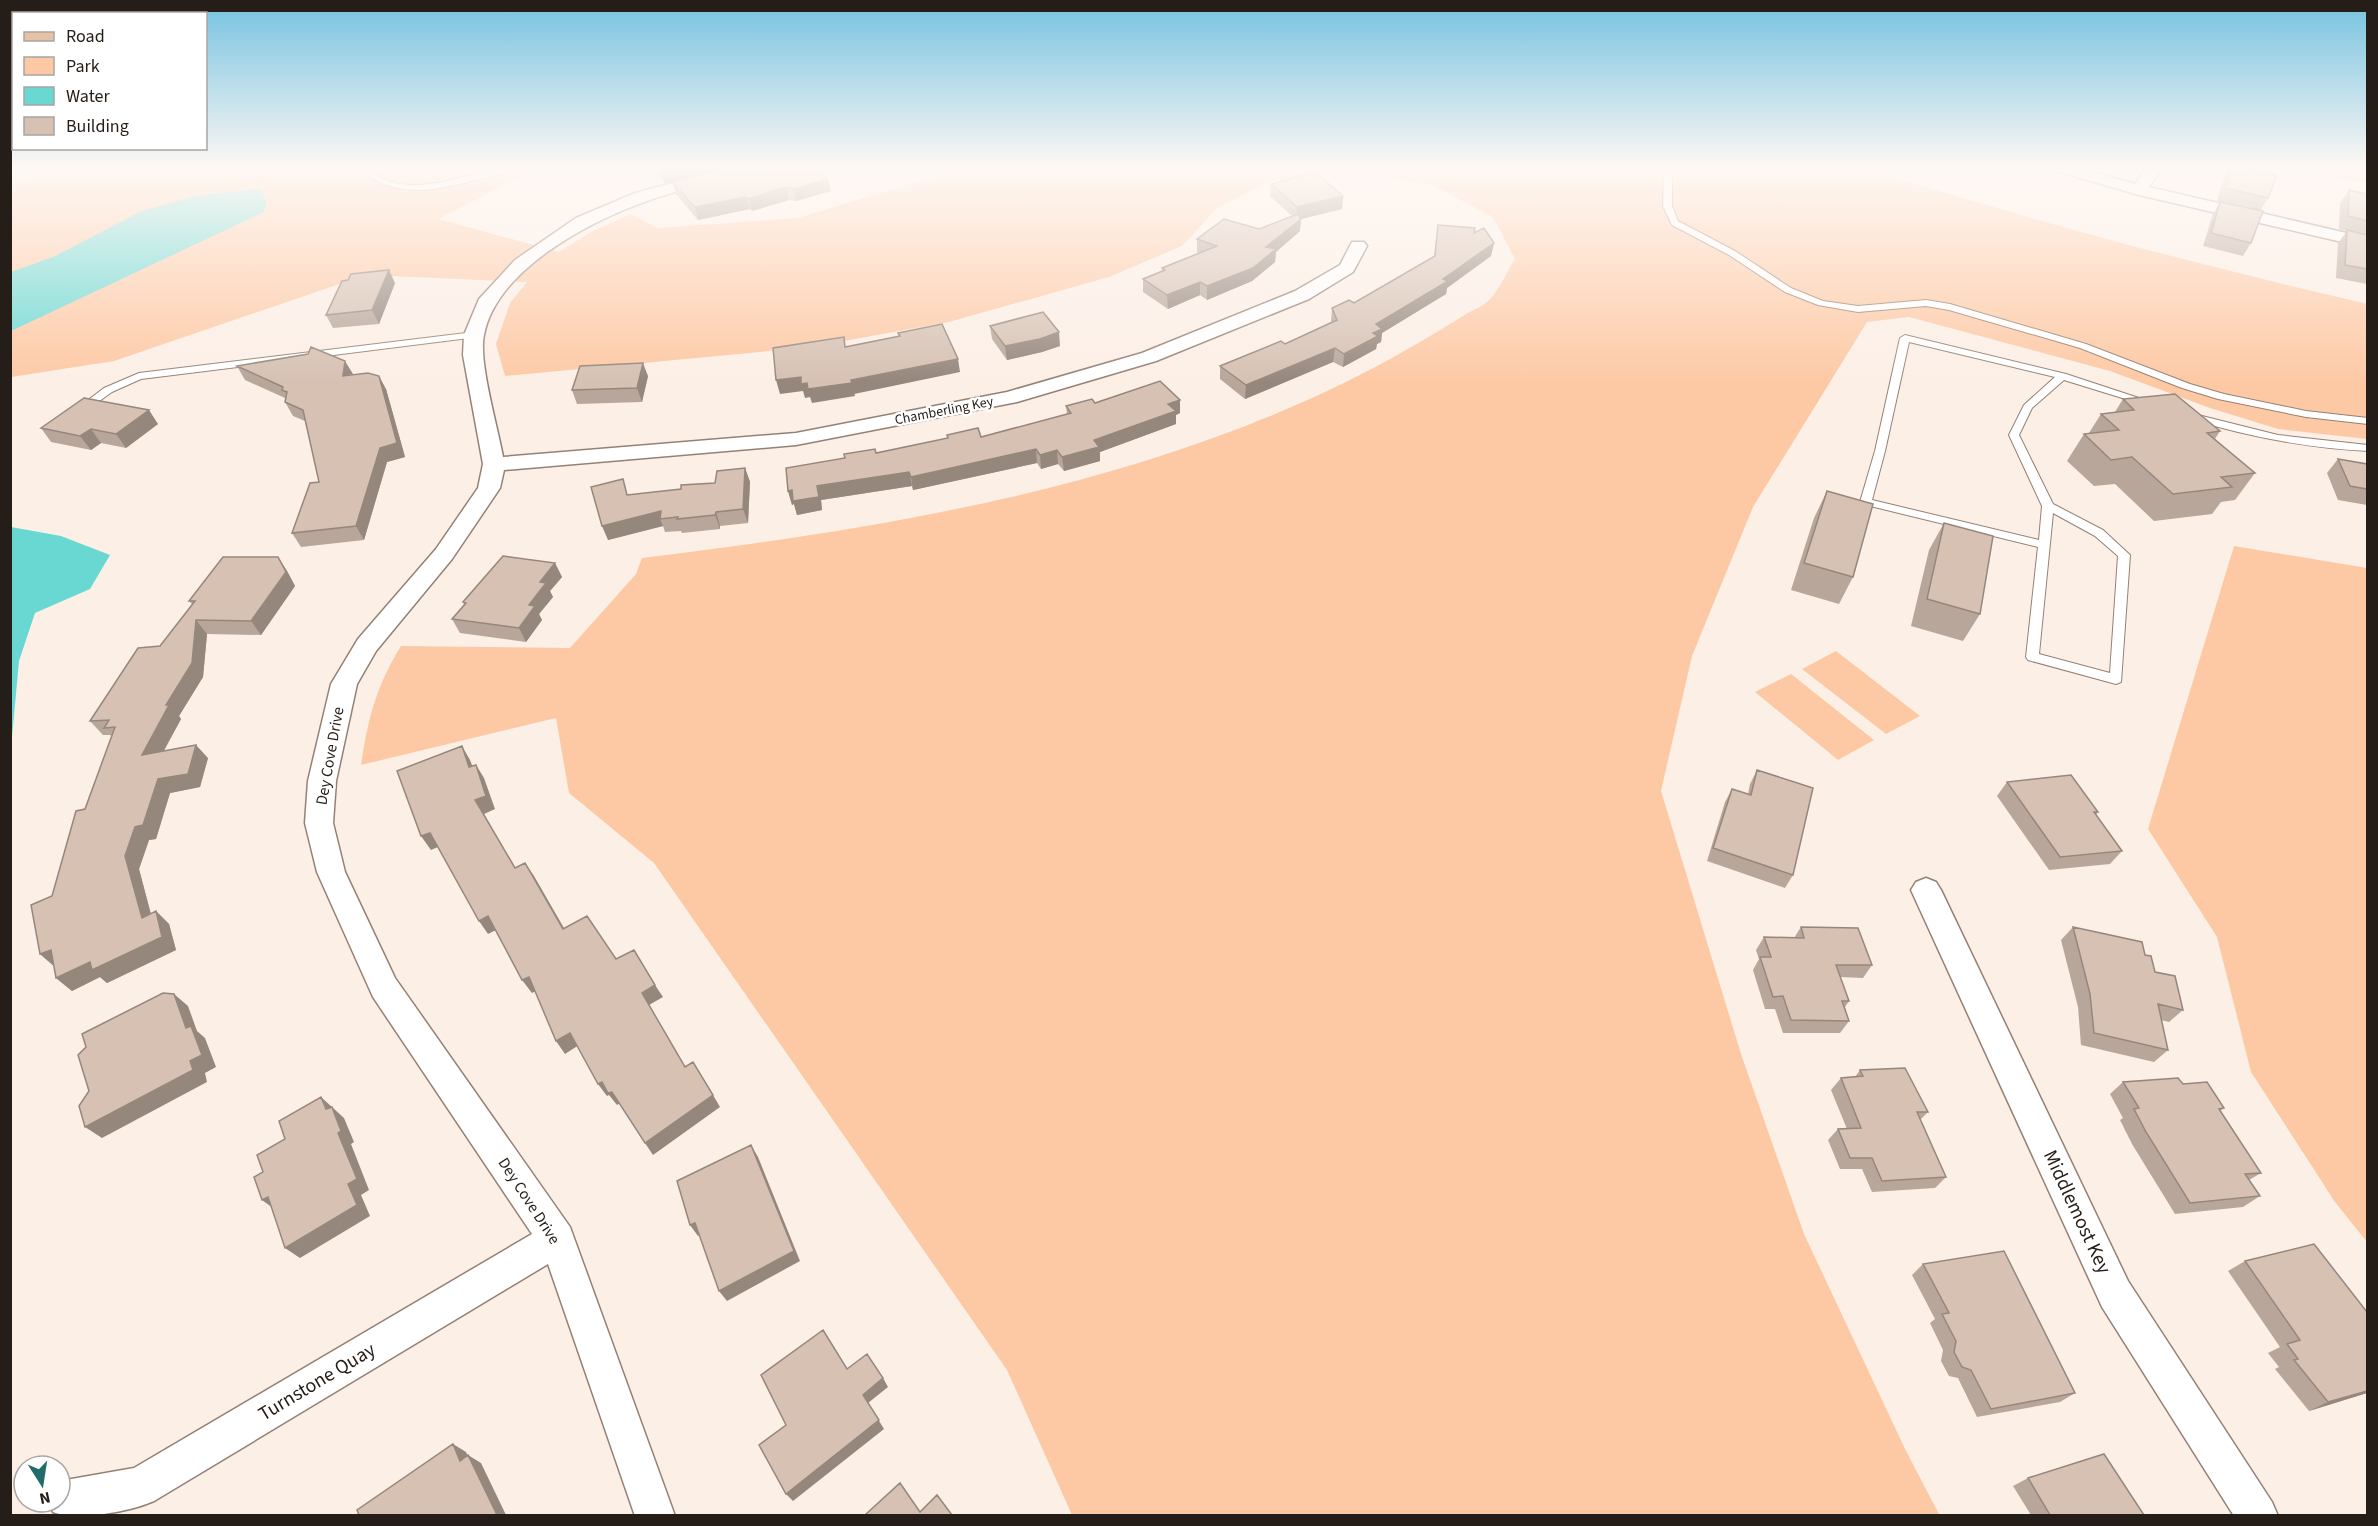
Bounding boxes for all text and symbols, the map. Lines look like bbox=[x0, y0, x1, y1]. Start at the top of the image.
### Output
legend bbox=[12, 12, 207, 150]
text: Road bbox=[66, 24, 105, 49]
text: Park bbox=[66, 54, 100, 79]
text: Water bbox=[66, 84, 110, 109]
text: Building bbox=[66, 114, 129, 139]
street label: Chamberling Key bbox=[893, 392, 995, 430]
street label: Dey Cove Drive bbox=[311, 705, 349, 807]
street label: Middlemost Key bbox=[2036, 1146, 2118, 1279]
street label: Dey Cove Drive bbox=[493, 1153, 565, 1249]
street label: Turnstone Quay bbox=[253, 1336, 381, 1428]
north arrow bbox=[12, 1454, 72, 1514]
text: N bbox=[37, 1486, 52, 1510]

